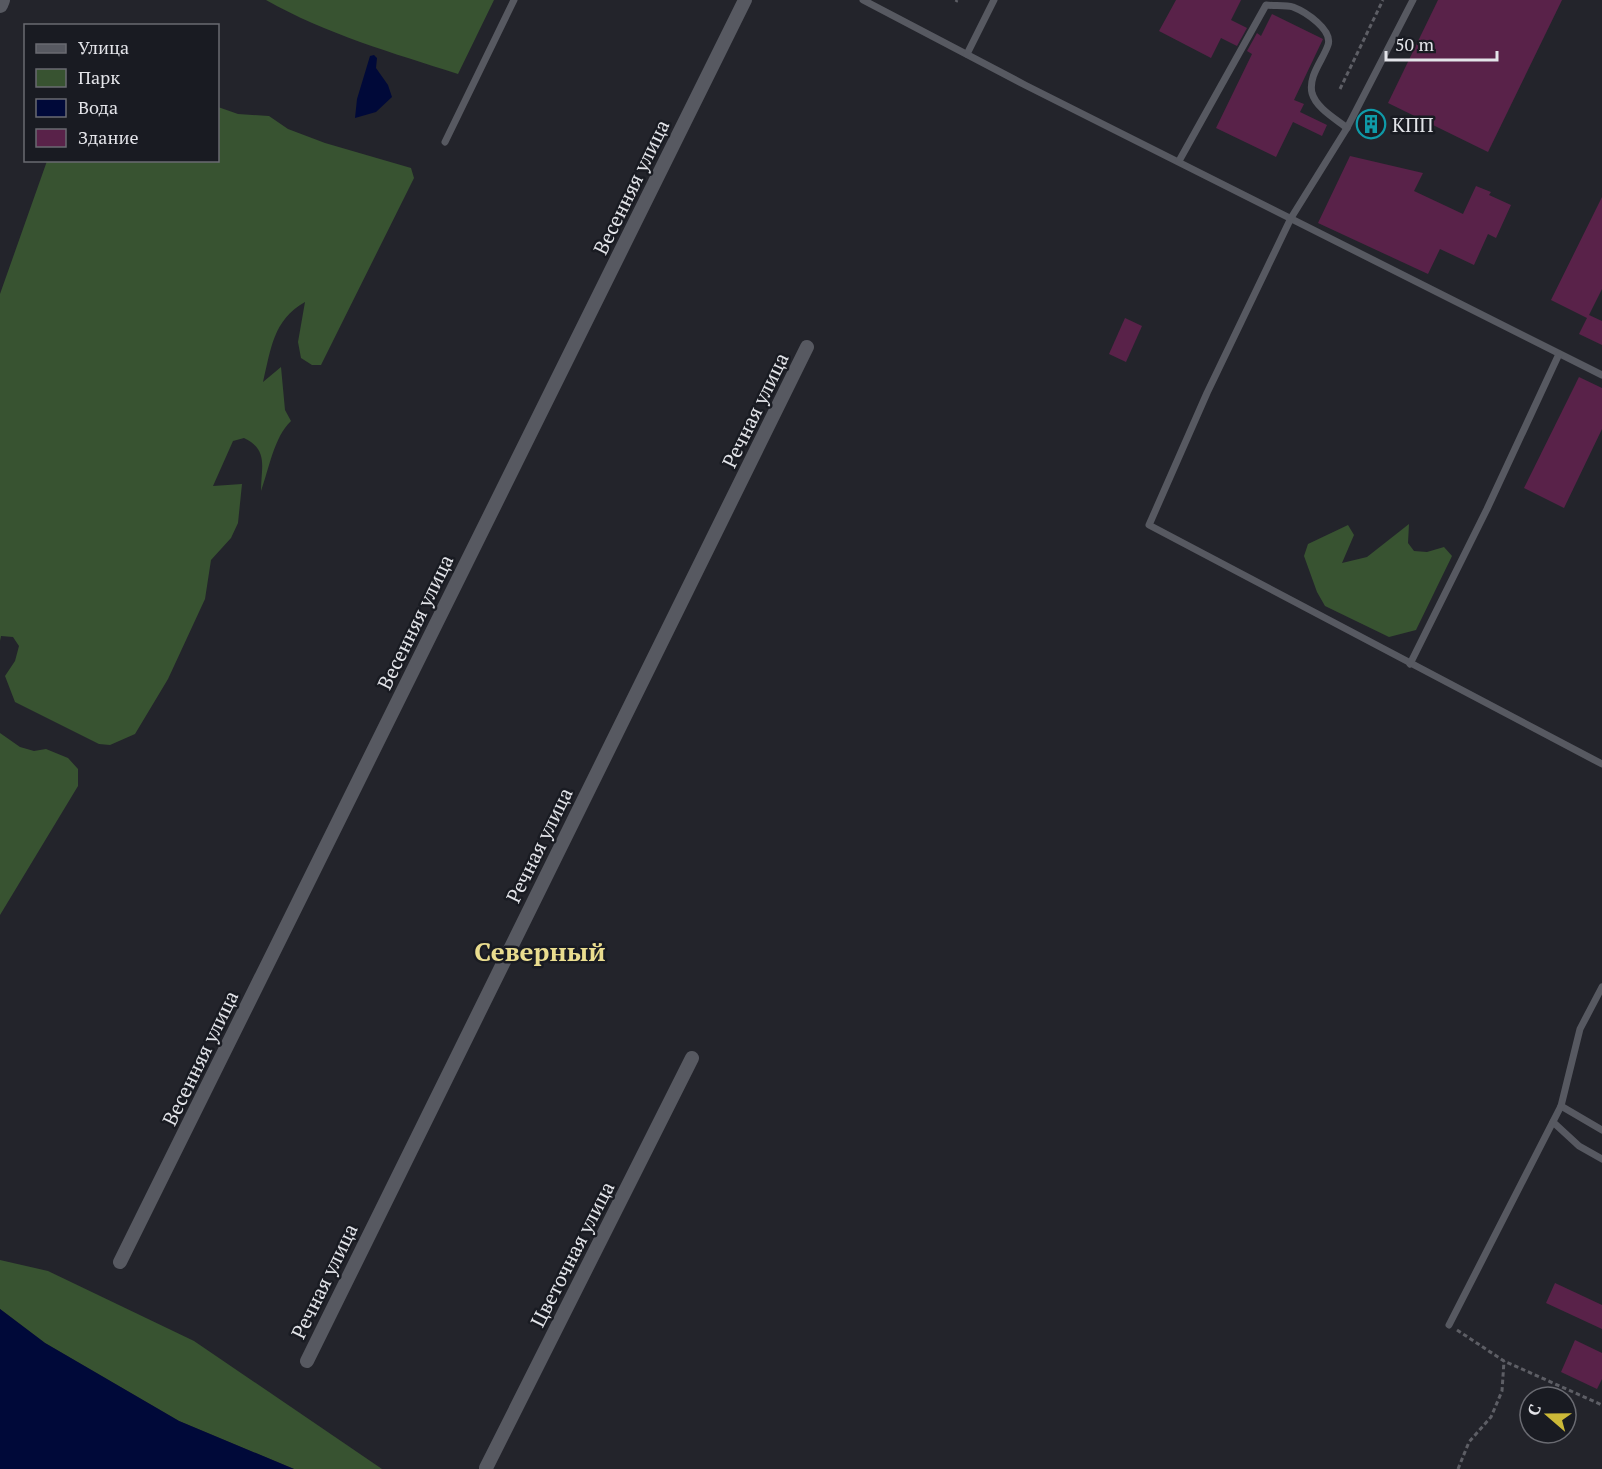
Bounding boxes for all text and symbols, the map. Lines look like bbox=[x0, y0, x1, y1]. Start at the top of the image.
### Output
legend bbox=[24, 24, 219, 162]
scale bar bbox=[1386, 24, 1497, 62]
text: 50 m bbox=[1395, 32, 1435, 56]
text: Улица bbox=[78, 35, 129, 59]
text: Парк bbox=[78, 65, 120, 89]
text: Вода bbox=[78, 95, 118, 119]
building icon: КПП bbox=[1355, 108, 1387, 140]
place label: КПП bbox=[1392, 111, 1434, 138]
street label: Весенняя улица bbox=[587, 115, 675, 259]
text: Здание bbox=[78, 125, 138, 149]
street label: Речная улица bbox=[715, 348, 795, 472]
street label: Весенняя улица bbox=[371, 550, 459, 694]
street label: Речная улица bbox=[499, 783, 579, 907]
district label: Северный bbox=[474, 934, 606, 968]
street label: Весенняя улица bbox=[156, 986, 244, 1130]
street label: Цветочная улица bbox=[524, 1177, 620, 1331]
street label: Речная улица bbox=[284, 1219, 364, 1343]
north arrow bbox=[1518, 1385, 1578, 1445]
text: С bbox=[1522, 1401, 1546, 1419]

